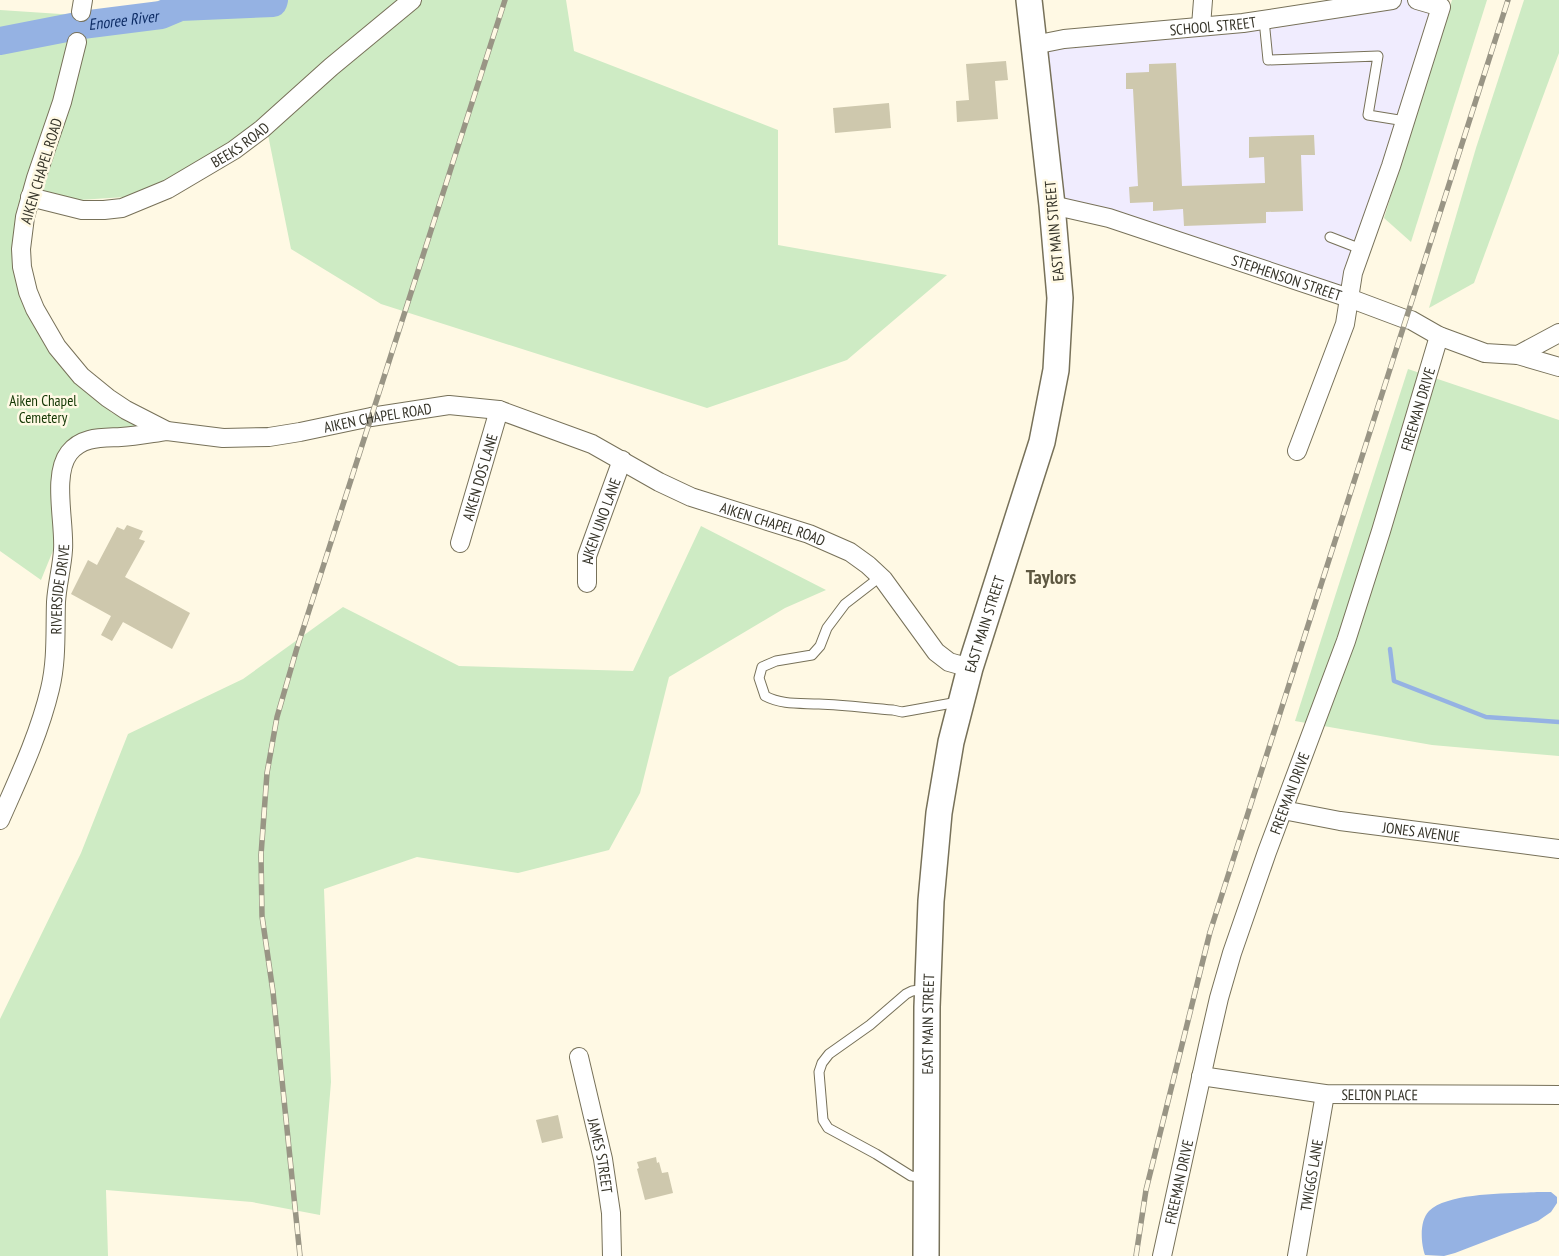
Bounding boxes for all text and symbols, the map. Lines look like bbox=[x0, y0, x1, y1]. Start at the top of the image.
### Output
water label: Enoree River bbox=[87, 5, 162, 34]
street label: SCHOOL STREET bbox=[1169, 12, 1258, 39]
street label: AIKEN CHAPEL ROAD bbox=[16, 116, 66, 226]
street label: BEEKS ROAD bbox=[207, 118, 273, 171]
street label: EAST MAIN STREET bbox=[1040, 180, 1068, 282]
street label: STEPHENSON STREET bbox=[1229, 250, 1345, 305]
street label: FREEMAN DRIVE bbox=[1396, 365, 1439, 453]
park label: Aiken Chapel Cemetery bbox=[9, 391, 77, 427]
street label: AIKEN CHAPEL ROAD bbox=[322, 398, 433, 436]
street label: AIKEN DOS LANE bbox=[458, 431, 501, 522]
street label: AIKEN UNO LANE bbox=[578, 475, 624, 565]
street label: AIKEN CHAPEL ROAD bbox=[718, 497, 828, 550]
street label: RIVERSIDE DRIVE bbox=[46, 544, 73, 634]
district label: Taylors bbox=[1026, 564, 1076, 590]
street label: EAST MAIN STREET bbox=[960, 573, 1008, 674]
street label: FREEMAN DRIVE bbox=[1265, 749, 1313, 837]
street label: JONES AVENUE bbox=[1380, 817, 1461, 846]
street label: EAST MAIN STREET bbox=[917, 973, 938, 1074]
street label: SELTON PLACE bbox=[1341, 1085, 1418, 1104]
street label: JAMES STREET bbox=[584, 1115, 617, 1195]
street label: FREEMAN DRIVE bbox=[1160, 1138, 1197, 1226]
street label: TWIGGS LANE bbox=[1295, 1138, 1327, 1213]

